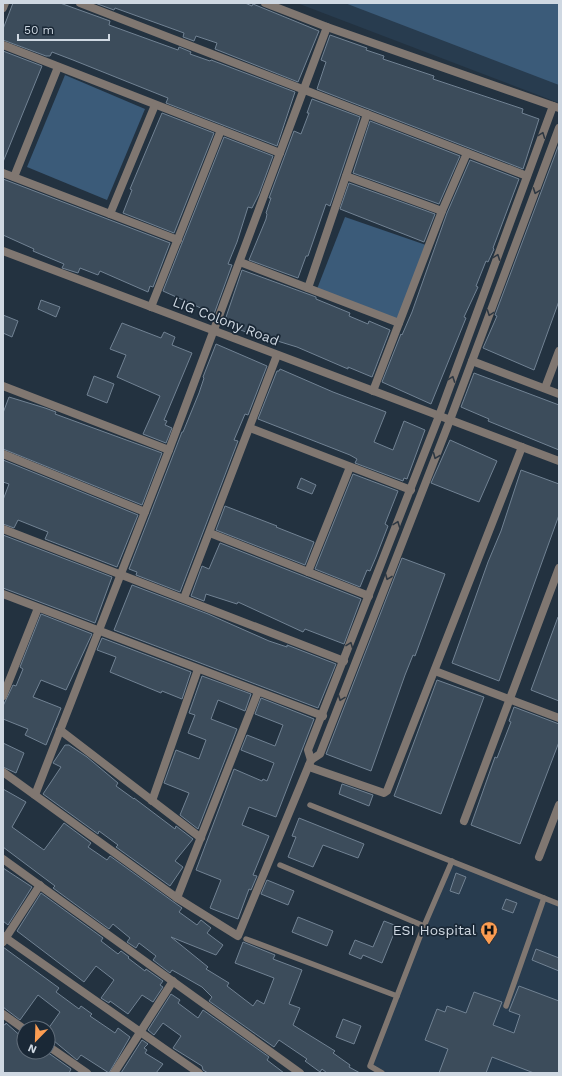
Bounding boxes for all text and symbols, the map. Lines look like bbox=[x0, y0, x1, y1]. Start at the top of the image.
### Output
scale bar bbox=[18, 16, 109, 42]
text: 50 m bbox=[24, 23, 54, 37]
one-way arrow bbox=[538, 132, 546, 139]
one-way arrow bbox=[532, 188, 540, 195]
one-way arrow bbox=[492, 254, 501, 261]
street label: LIG Colony Road bbox=[171, 293, 281, 349]
one-way arrow bbox=[487, 309, 495, 316]
one-way arrow bbox=[448, 376, 456, 383]
one-way arrow bbox=[432, 453, 440, 460]
one-way arrow bbox=[393, 521, 401, 528]
one-way arrow bbox=[385, 574, 393, 581]
one-way arrow bbox=[346, 642, 354, 649]
one-way arrow bbox=[338, 695, 346, 702]
hospital icon: ESI Hospital bbox=[479, 920, 499, 945]
place label: ESI Hospital bbox=[393, 922, 477, 938]
north arrow bbox=[16, 1020, 56, 1060]
text: N bbox=[26, 1041, 39, 1056]

